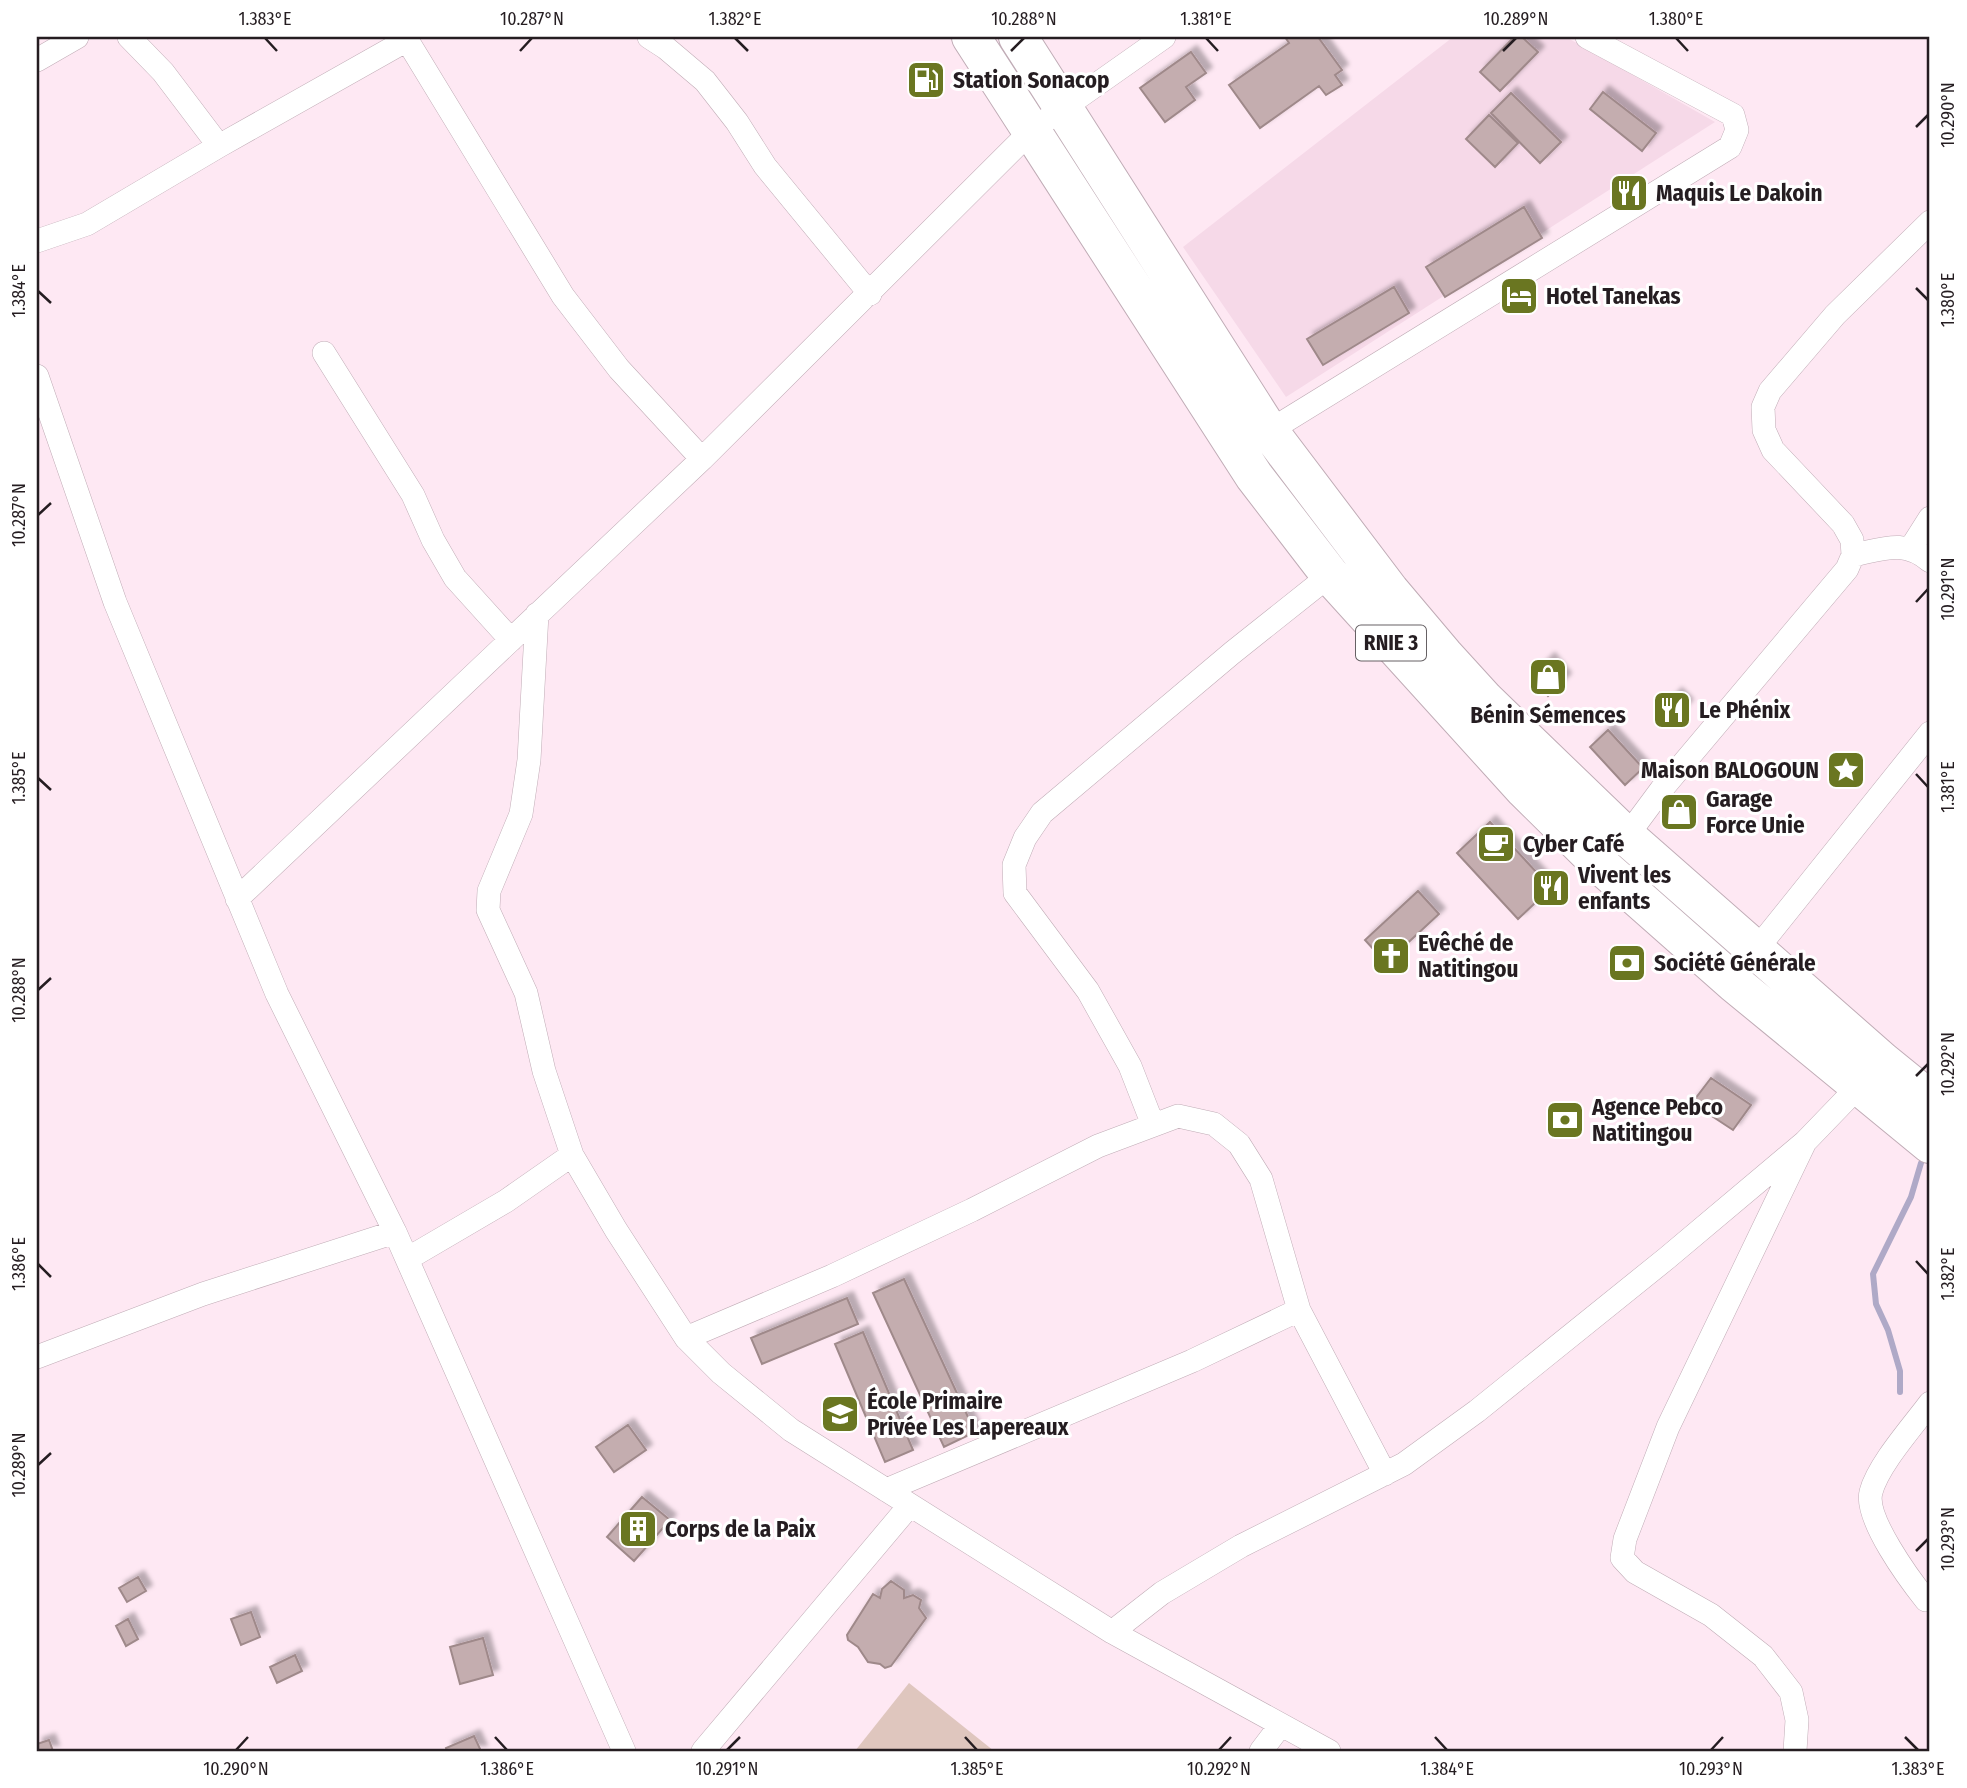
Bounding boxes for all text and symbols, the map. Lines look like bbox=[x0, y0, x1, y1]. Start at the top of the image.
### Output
text: 1.383°E bbox=[238, 8, 292, 30]
text: 10.287°N bbox=[500, 8, 564, 30]
text: 1.382°E bbox=[709, 8, 761, 30]
text: 10.288°N bbox=[991, 8, 1057, 30]
text: 1.381°E bbox=[1180, 8, 1232, 30]
text: 10.289°N bbox=[1483, 8, 1549, 30]
text: 1.380°E bbox=[1649, 8, 1703, 30]
fuel station icon: Station Sonacop bbox=[905, 59, 947, 101]
place label: Station Sonacop bbox=[953, 66, 1109, 94]
text: 10.290°N bbox=[1937, 82, 1959, 148]
restaurant icon: Maquis Le Dakoin bbox=[1608, 172, 1650, 214]
place label: Maquis Le Dakoin bbox=[1656, 179, 1823, 207]
text: 1.384°E bbox=[8, 264, 30, 318]
text: 1.380°E bbox=[1937, 273, 1959, 327]
hotel icon: Hotel Tanekas bbox=[1498, 275, 1540, 317]
place label: Hotel Tanekas bbox=[1546, 282, 1681, 310]
text: 10.287°N bbox=[8, 483, 30, 547]
text: 10.291°N bbox=[1937, 558, 1959, 620]
road number: RNIE 3 bbox=[1356, 626, 1426, 660]
shop icon: Bénin Sémences bbox=[1527, 656, 1569, 698]
restaurant icon: Le Phénix bbox=[1651, 689, 1693, 731]
place label: Le Phénix bbox=[1699, 696, 1791, 724]
place label: Bénin Sémences bbox=[1470, 701, 1626, 729]
place icon: Maison BALOGOUN bbox=[1825, 749, 1867, 791]
text: 1.385°E bbox=[8, 751, 30, 805]
place label: Maison BALOGOUN bbox=[1641, 756, 1819, 784]
text: 1.381°E bbox=[1937, 761, 1959, 813]
place label: Garage Force Unie bbox=[1706, 785, 1805, 839]
shop icon: Garage Force Unie bbox=[1658, 791, 1700, 833]
cafe icon: Cyber Café bbox=[1475, 823, 1517, 865]
place label: Cyber Café bbox=[1523, 830, 1625, 858]
place label: Vivent les enfants bbox=[1577, 861, 1671, 915]
restaurant icon: Vivent les enfants bbox=[1530, 867, 1572, 909]
place label: Evêché de Natitingou bbox=[1418, 929, 1519, 983]
church icon: Evêché de Natitingou bbox=[1370, 935, 1412, 977]
bank icon: Société Générale bbox=[1606, 942, 1648, 984]
place label: Société Générale bbox=[1654, 949, 1816, 977]
text: 10.288°N bbox=[8, 957, 30, 1023]
text: 10.292°N bbox=[1937, 1032, 1959, 1096]
place label: Agence Pebco Natitingou bbox=[1591, 1093, 1723, 1147]
bank icon: Agence Pebco Natitingou bbox=[1544, 1099, 1586, 1141]
text: 1.386°E bbox=[8, 1237, 30, 1291]
text: 1.382°E bbox=[1937, 1248, 1959, 1300]
place label: École Primaire Privée Les Lapereaux bbox=[867, 1386, 1070, 1441]
school or university icon: École Primaire Privée Les Lapereaux bbox=[819, 1393, 861, 1435]
text: 10.289°N bbox=[8, 1432, 30, 1498]
text: 10.293°N bbox=[1937, 1507, 1959, 1571]
building icon: Corps de la Paix bbox=[617, 1508, 659, 1550]
place label: Corps de la Paix bbox=[665, 1515, 817, 1543]
text: 10.290°N bbox=[203, 1758, 269, 1780]
text: 1.386°E bbox=[480, 1758, 534, 1780]
text: 10.291°N bbox=[696, 1758, 758, 1780]
text: 1.385°E bbox=[950, 1758, 1004, 1780]
text: 10.292°N bbox=[1187, 1758, 1251, 1780]
text: 1.384°E bbox=[1420, 1758, 1474, 1780]
text: 10.293°N bbox=[1679, 1758, 1743, 1780]
text: 1.383°E bbox=[1891, 1758, 1945, 1780]

